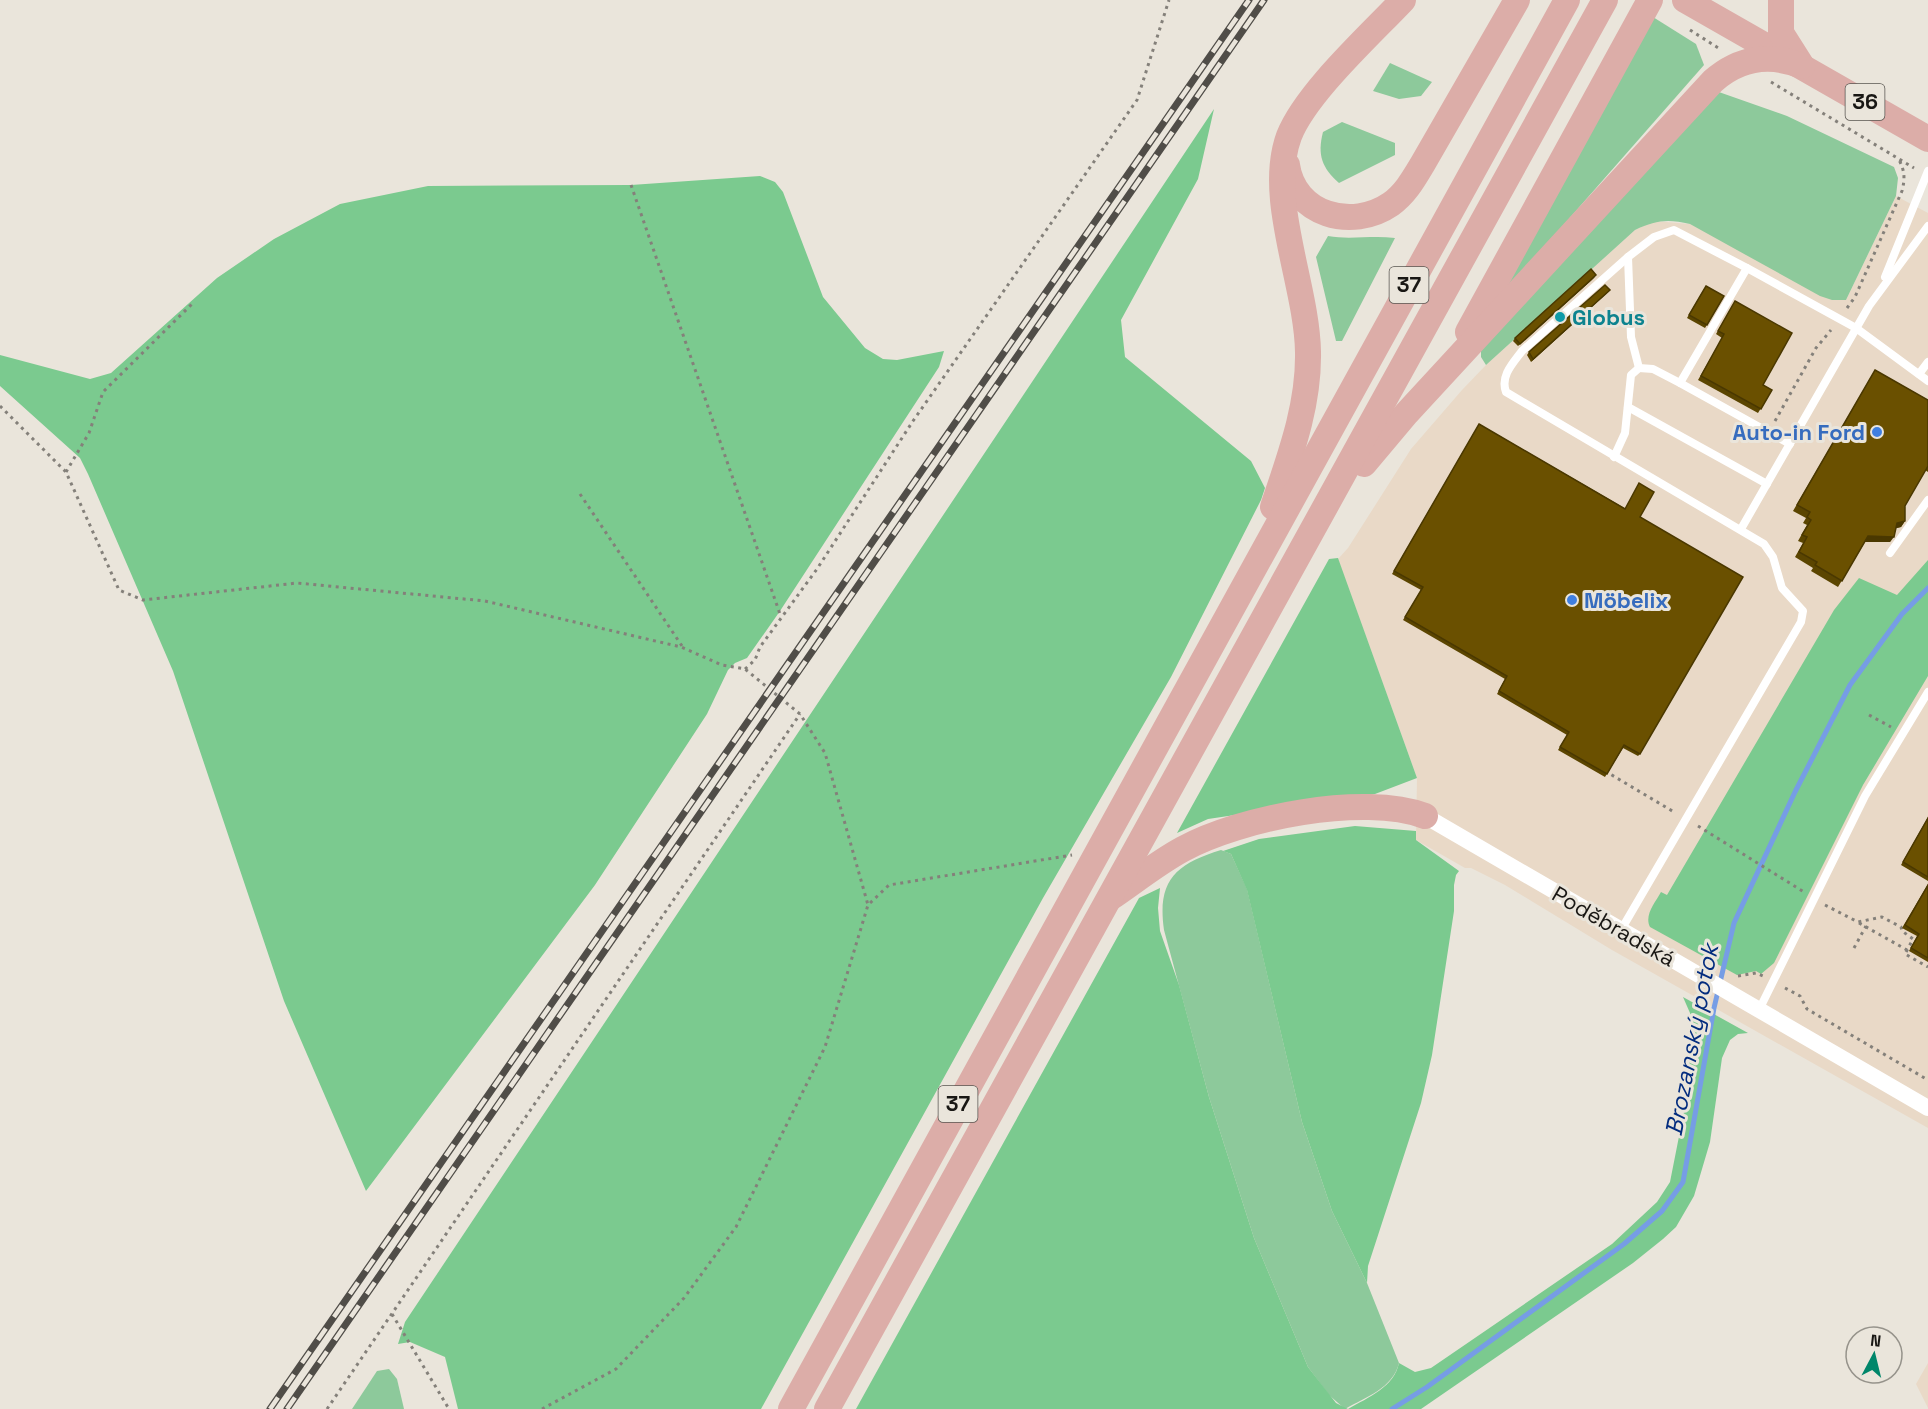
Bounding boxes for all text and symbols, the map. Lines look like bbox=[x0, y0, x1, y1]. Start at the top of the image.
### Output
road number: 36 bbox=[1846, 84, 1884, 120]
road number: 37 bbox=[1390, 267, 1428, 303]
place label: Globus bbox=[1572, 303, 1645, 331]
marker: Globus bbox=[1553, 310, 1567, 324]
place label: Auto-in Ford bbox=[1732, 418, 1865, 446]
marker: Auto-in Ford bbox=[1870, 425, 1884, 439]
place label: Möbelix bbox=[1584, 586, 1668, 614]
marker: Möbelix bbox=[1565, 593, 1579, 607]
street label: Poděbradská bbox=[1547, 879, 1681, 973]
water label: Brozanský potok bbox=[1658, 938, 1726, 1138]
road number: 37 bbox=[938, 1086, 978, 1122]
north arrow bbox=[1844, 1325, 1904, 1385]
text: N bbox=[1869, 1330, 1882, 1352]

